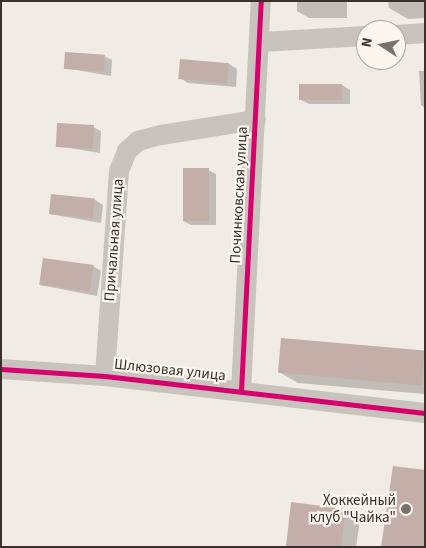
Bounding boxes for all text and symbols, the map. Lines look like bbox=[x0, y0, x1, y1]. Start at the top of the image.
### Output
north arrow bbox=[356, 20, 406, 70]
text: N bbox=[357, 36, 378, 49]
street label: Починковская улица bbox=[226, 126, 252, 264]
street label: Причальная улица bbox=[101, 178, 127, 302]
street label: Шлюзовая улица bbox=[113, 355, 227, 385]
place label: Хоккейный клуб "Чайка" bbox=[310, 491, 396, 526]
marker: Хоккейный клуб "Чайка" bbox=[400, 503, 412, 515]

